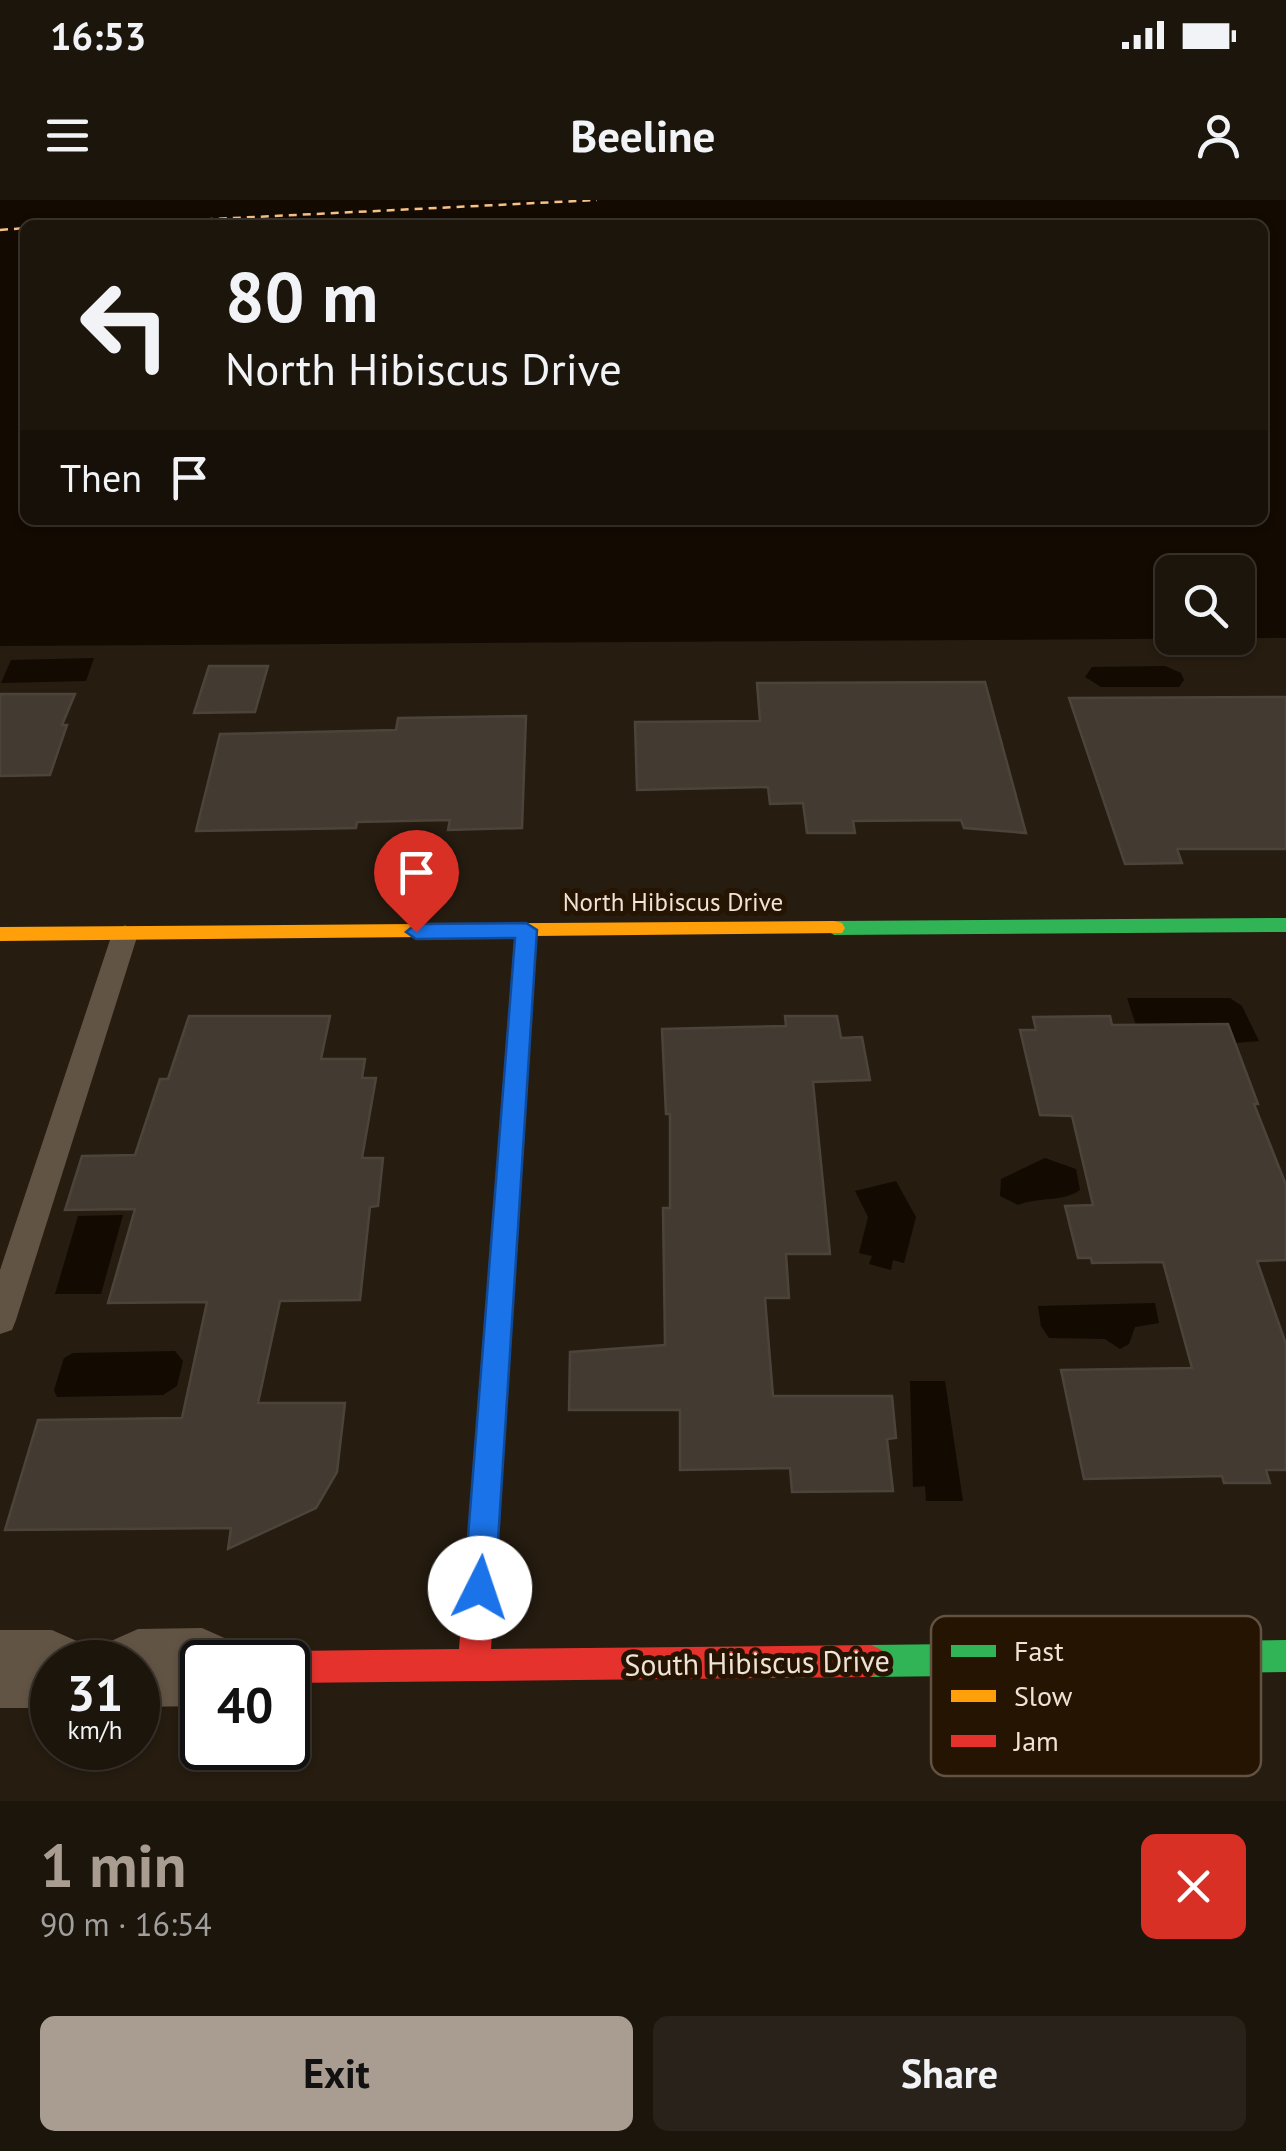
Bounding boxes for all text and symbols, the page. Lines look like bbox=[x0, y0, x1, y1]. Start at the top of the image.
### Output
text: 16:53 bbox=[50, 11, 146, 60]
text: Beeline bbox=[571, 106, 715, 164]
icon: menu bbox=[40, 108, 95, 163]
icon: person bbox=[1191, 108, 1246, 163]
text: 80 m bbox=[225, 251, 378, 341]
icon: left bbox=[60, 260, 190, 390]
text: North Hibiscus Drive bbox=[225, 339, 622, 397]
icon: arrive bbox=[162, 450, 217, 505]
text: Then bbox=[60, 453, 142, 502]
map controls bbox=[1155, 555, 1255, 655]
button: search bbox=[1155, 555, 1255, 655]
pin bbox=[374, 830, 459, 933]
icon: arrive bbox=[389, 845, 444, 900]
street label: North Hibiscus Drive bbox=[563, 886, 783, 918]
position arrow bbox=[428, 1536, 532, 1640]
legend bbox=[931, 1616, 1261, 1776]
text: Fast bbox=[1014, 1632, 1064, 1669]
speed limit sign: 40 bbox=[180, 1640, 310, 1770]
street label: South Hibiscus Drive bbox=[624, 1640, 890, 1684]
text: 31 bbox=[67, 1660, 123, 1725]
text: Slow bbox=[1014, 1677, 1073, 1714]
text: km/h bbox=[68, 1714, 122, 1746]
text: Jam bbox=[1013, 1722, 1059, 1759]
text: 1 min bbox=[40, 1826, 186, 1904]
button: close bbox=[1141, 1834, 1246, 1939]
text: 90 m · 16:54 bbox=[40, 1903, 212, 1945]
button: Exit bbox=[40, 2016, 633, 2131]
button: Share bbox=[653, 2016, 1246, 2131]

